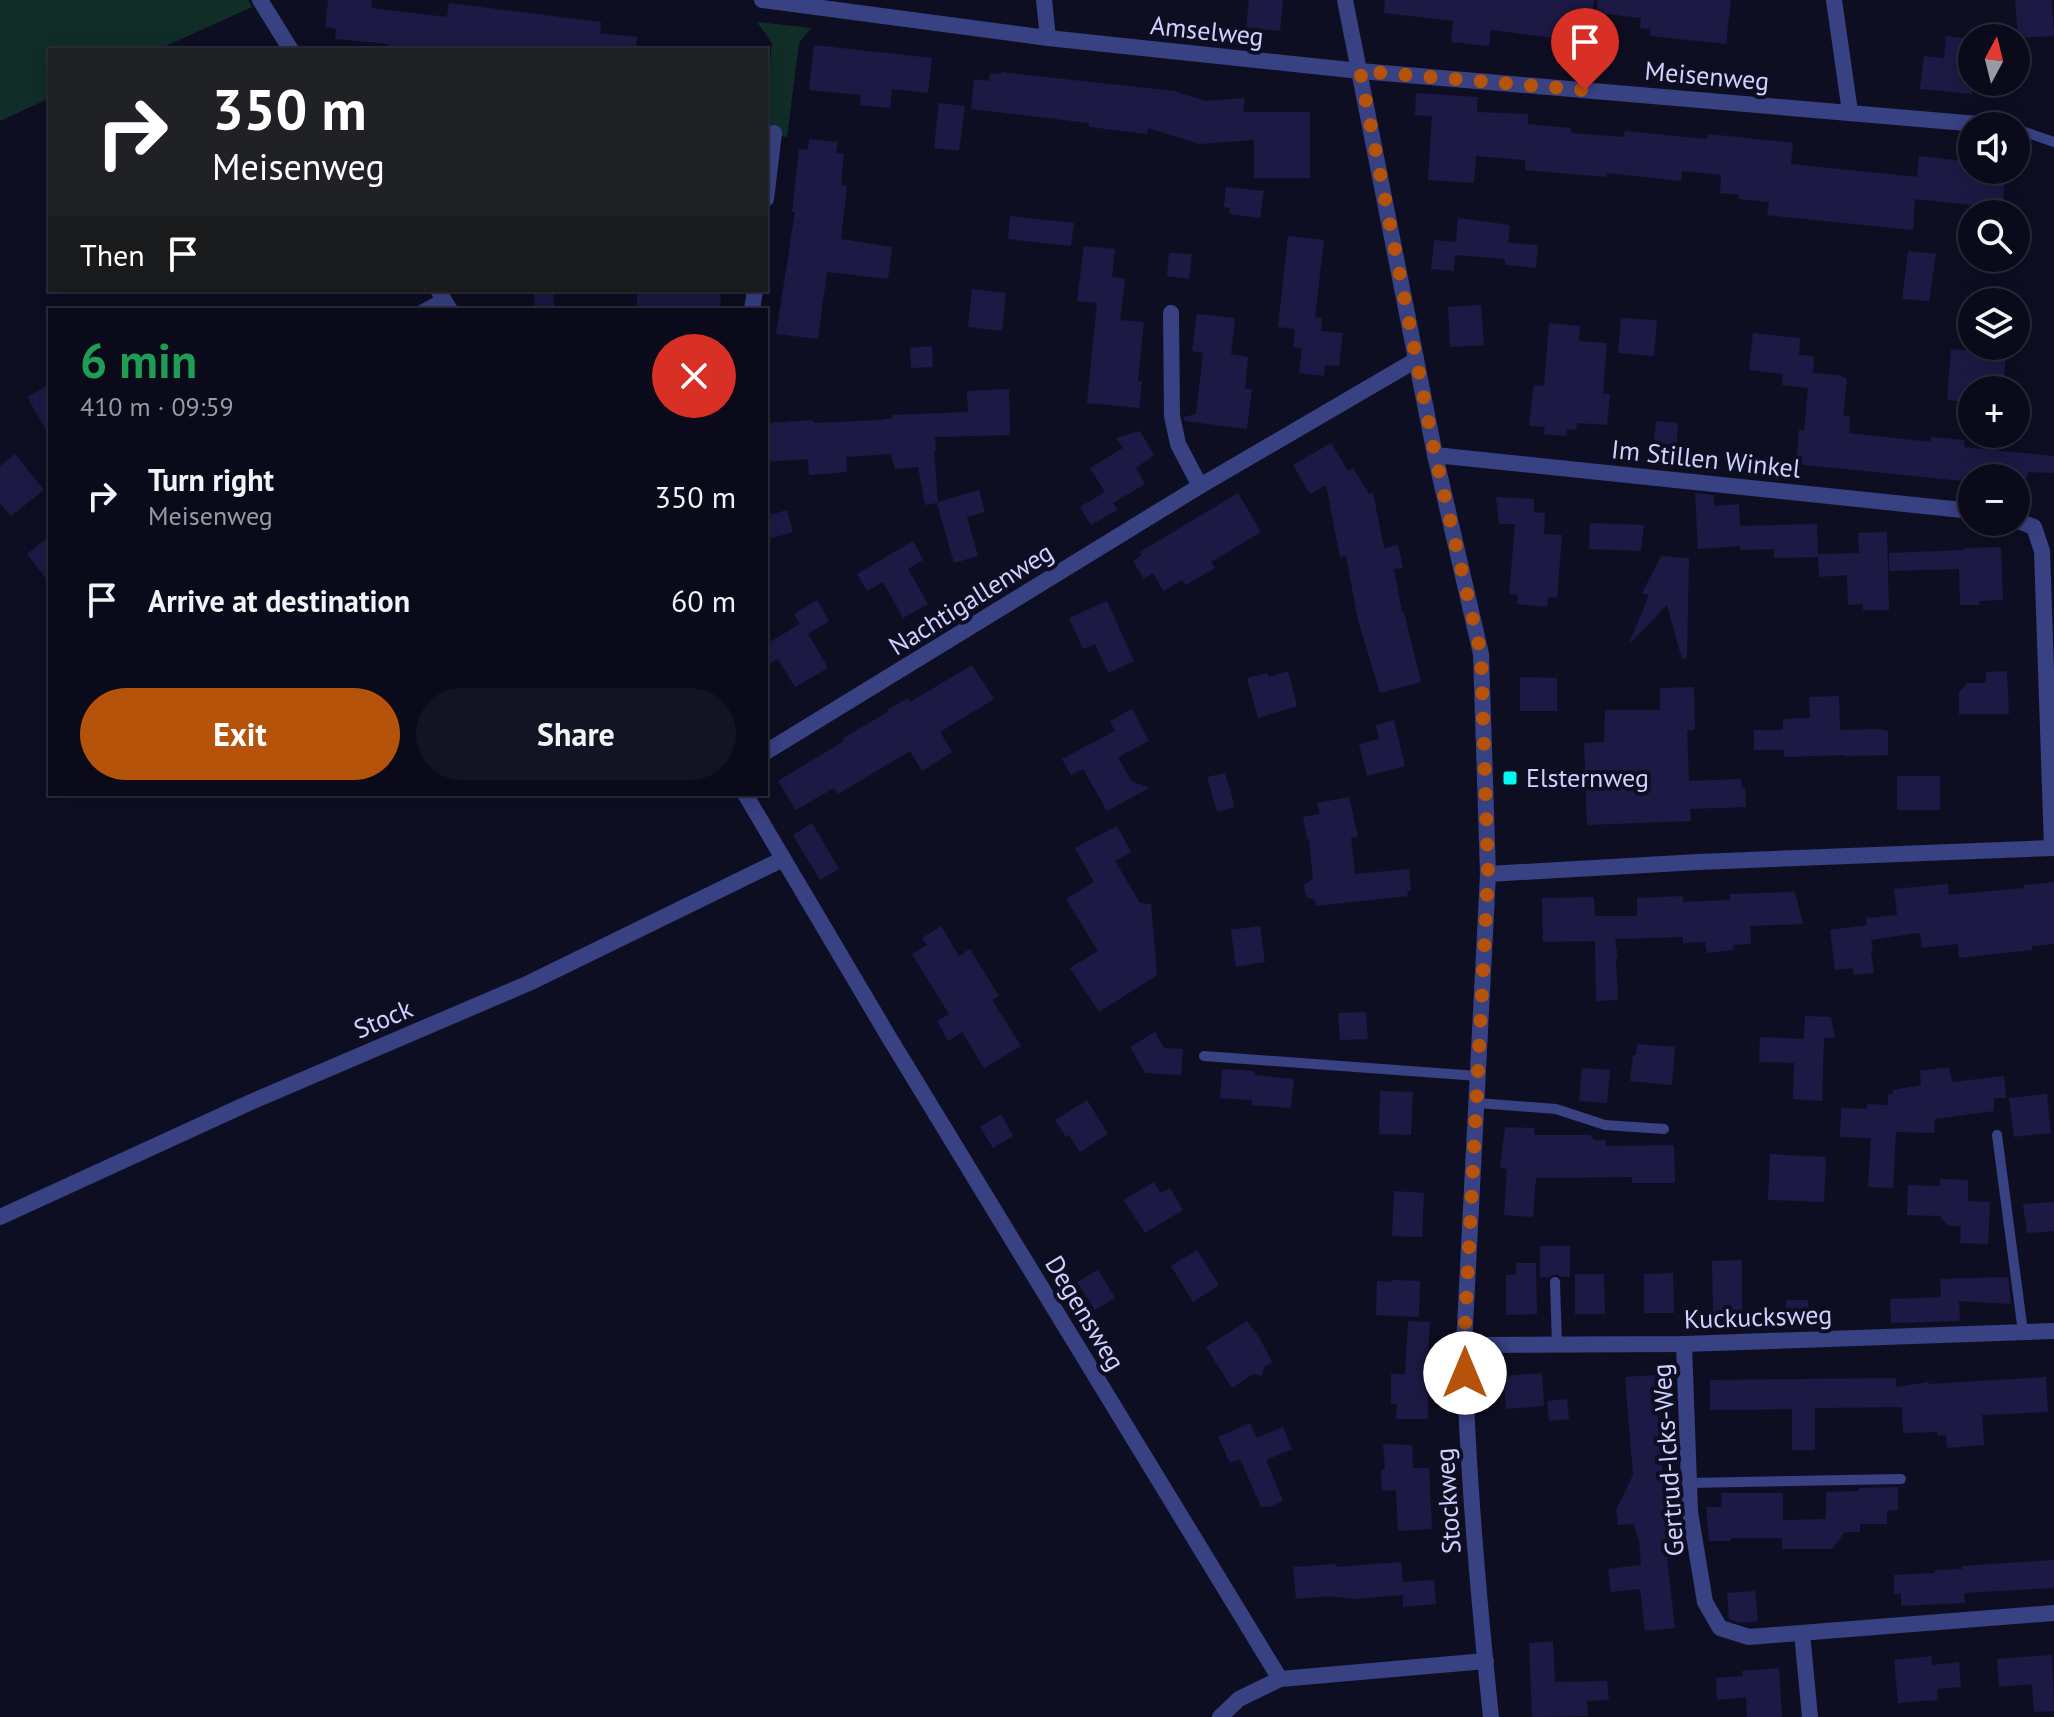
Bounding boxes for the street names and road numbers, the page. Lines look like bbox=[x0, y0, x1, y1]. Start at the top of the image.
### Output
street label: Amselweg bbox=[1149, 8, 1265, 53]
street label: Meisenweg bbox=[1643, 54, 1771, 97]
street label: Im Stillen Winkel bbox=[1610, 432, 1803, 485]
street label: Nachtigallenweg bbox=[883, 535, 1059, 662]
street label: Stock bbox=[349, 991, 418, 1046]
street label: Degensweg bbox=[1038, 1249, 1133, 1376]
street label: Kuckucksweg bbox=[1683, 1297, 1833, 1336]
street label: Gertrud-Icks-Weg bbox=[1644, 1363, 1691, 1558]
street label: Stockweg bbox=[1427, 1447, 1468, 1555]

